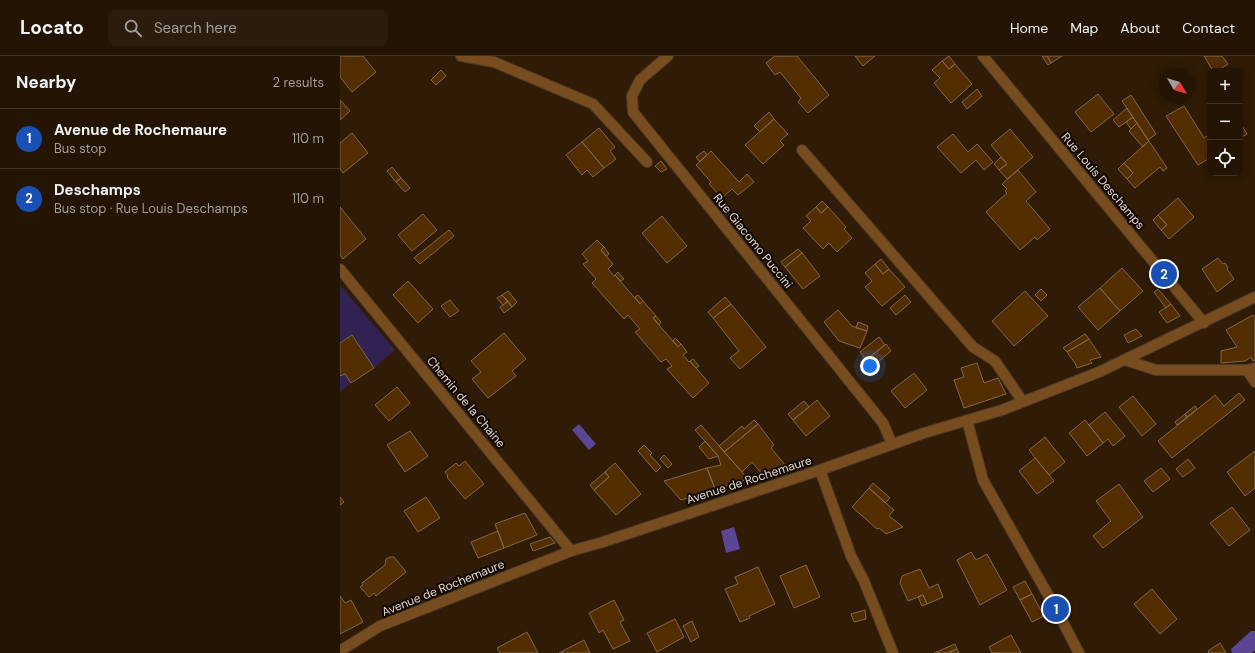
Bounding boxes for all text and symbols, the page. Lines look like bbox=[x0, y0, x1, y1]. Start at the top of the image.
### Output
search box bbox=[108, 10, 388, 46]
text: Locato bbox=[20, 15, 84, 40]
icon: search bbox=[122, 17, 144, 39]
text: Search here bbox=[154, 18, 237, 38]
text: Home bbox=[1010, 19, 1048, 37]
text: Map bbox=[1070, 19, 1098, 37]
text: About bbox=[1120, 19, 1160, 37]
text: Contact bbox=[1182, 19, 1235, 37]
north arrow bbox=[1159, 68, 1195, 104]
map controls bbox=[1207, 68, 1243, 176]
button: + bbox=[1207, 68, 1243, 104]
text: Nearby bbox=[16, 71, 76, 93]
text: 2 results bbox=[273, 74, 324, 91]
button: − bbox=[1207, 104, 1243, 140]
text: Avenue de Rochemaure bbox=[54, 120, 227, 140]
street label: Rue Louis Deschamps bbox=[1058, 129, 1148, 233]
text: 1 bbox=[27, 130, 31, 147]
text: 110 m bbox=[292, 130, 324, 147]
text: Bus stop bbox=[54, 140, 106, 157]
button: locate bbox=[1207, 140, 1243, 176]
text: Deschamps bbox=[54, 180, 141, 200]
text: 2 bbox=[25, 190, 33, 207]
text: 110 m bbox=[292, 190, 324, 207]
street label: Rue Giacomo Puccini bbox=[710, 190, 796, 292]
text: Bus stop · Rue Louis Deschamps bbox=[54, 200, 248, 217]
pin: 2 bbox=[1151, 259, 1177, 289]
street label: Chemin de la Chaine bbox=[423, 353, 509, 451]
your location bbox=[860, 356, 880, 376]
street label: Avenue de Rochemaure bbox=[684, 452, 814, 508]
street label: Avenue de Rochemaure bbox=[379, 556, 507, 620]
pin: 1 bbox=[1043, 594, 1069, 624]

